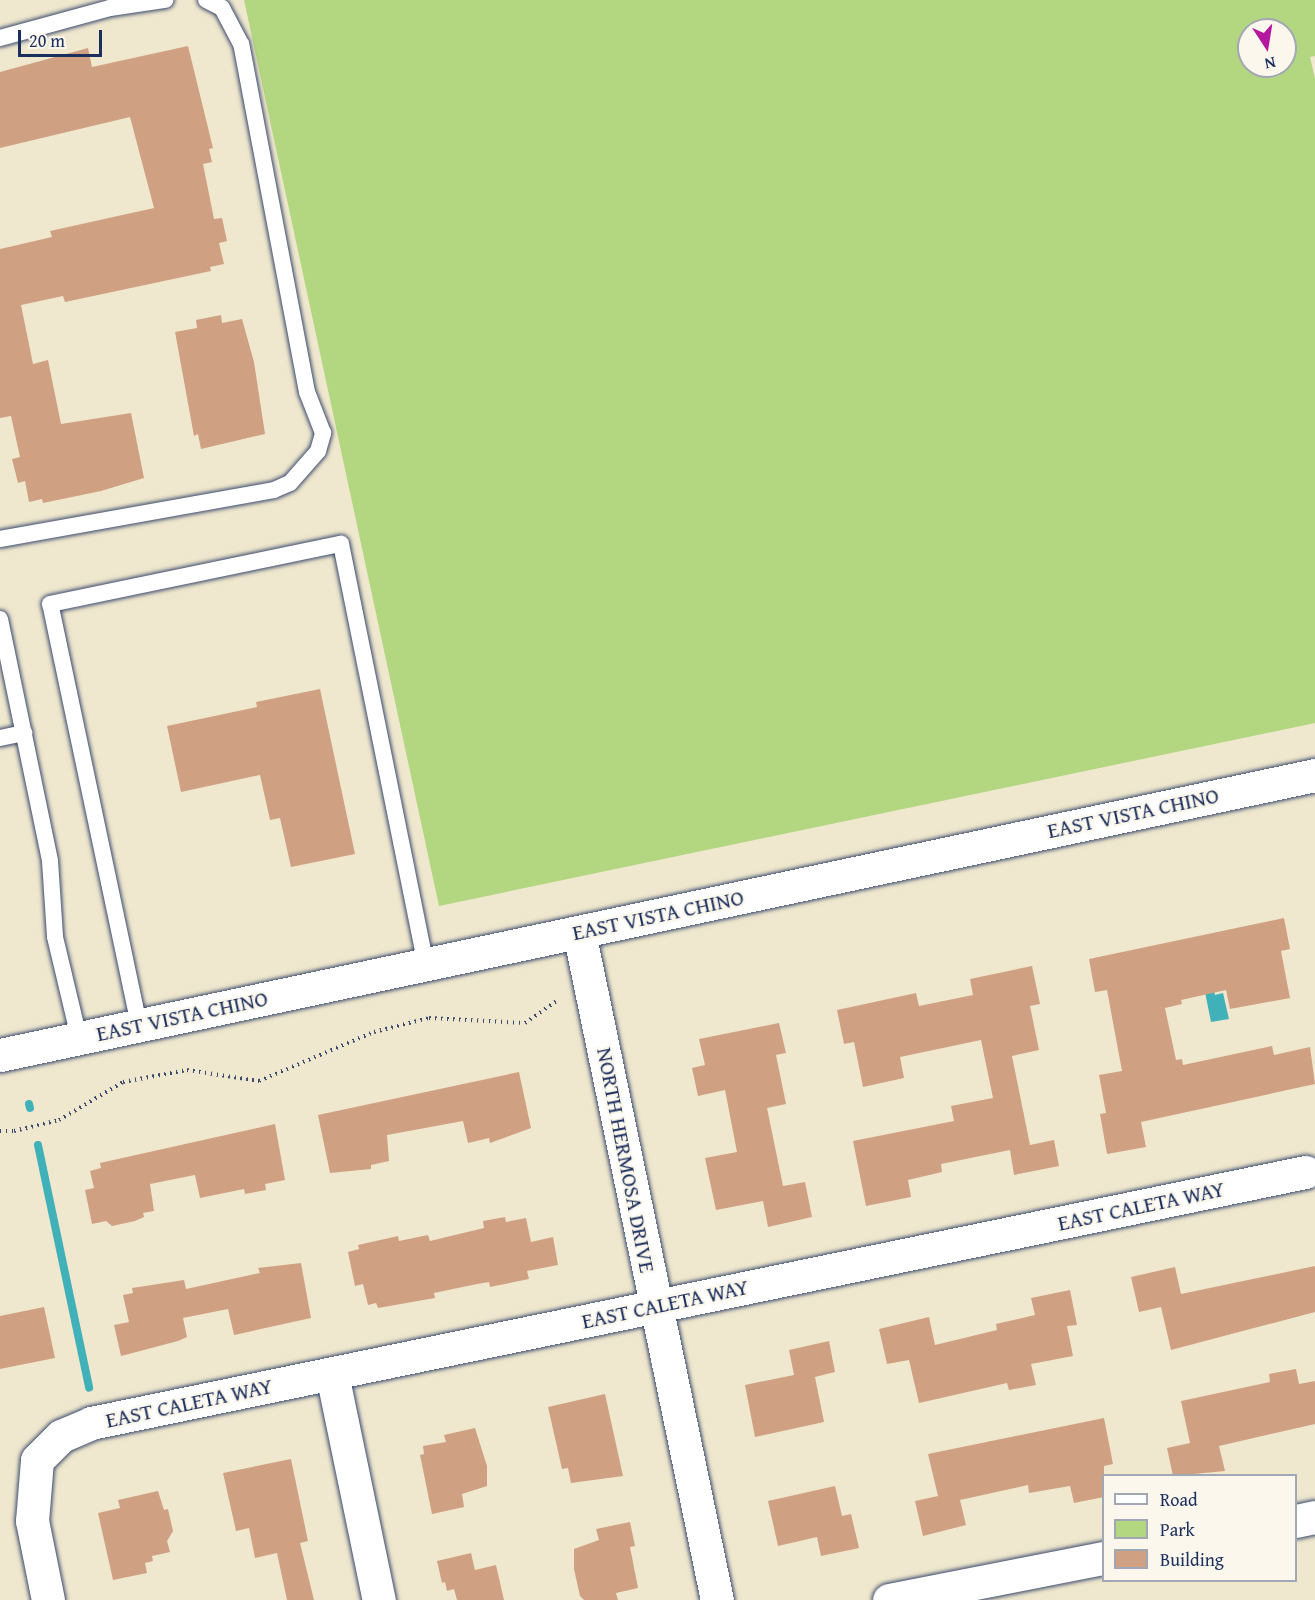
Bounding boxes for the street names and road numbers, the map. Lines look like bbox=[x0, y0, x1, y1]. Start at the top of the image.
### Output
street label: EAST VISTA CHINO bbox=[1045, 782, 1221, 844]
street label: EAST VISTA CHINO bbox=[570, 884, 746, 946]
street label: EAST VISTA CHINO bbox=[94, 985, 270, 1047]
street label: NORTH HERMOSA DRIVE bbox=[591, 1045, 661, 1275]
street label: EAST CALETA WAY bbox=[1055, 1175, 1227, 1237]
street label: EAST CALETA WAY bbox=[579, 1273, 751, 1335]
street label: EAST CALETA WAY bbox=[103, 1372, 275, 1434]

